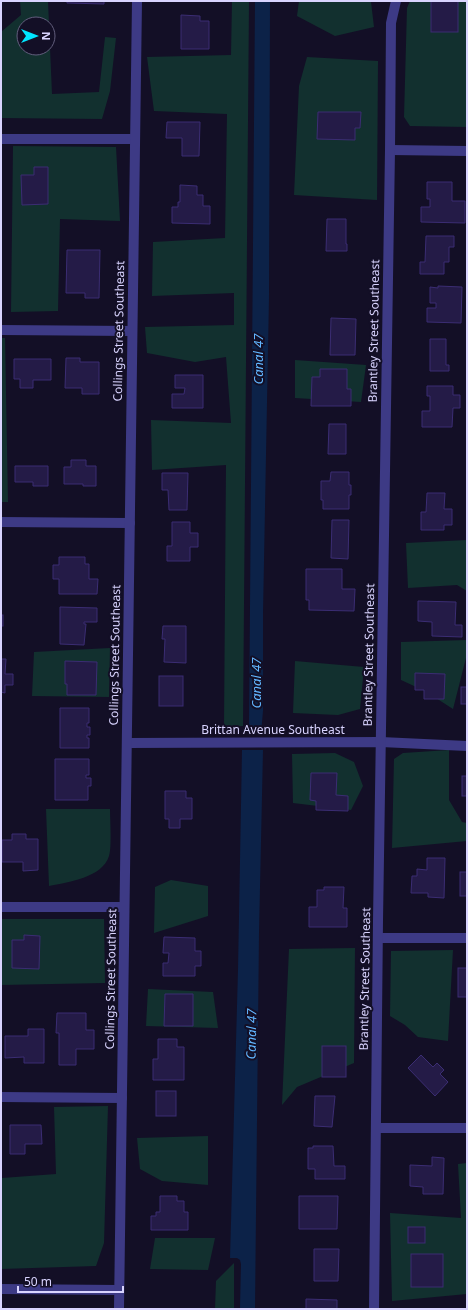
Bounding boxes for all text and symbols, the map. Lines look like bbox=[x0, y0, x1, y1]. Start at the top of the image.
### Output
north arrow bbox=[16, 16, 56, 56]
text: N bbox=[39, 32, 54, 40]
street label: Brantley Street Southeast bbox=[364, 259, 383, 403]
street label: Collings Street Southeast bbox=[109, 260, 128, 402]
water label: Canal 47 bbox=[249, 333, 267, 385]
street label: Brantley Street Southeast bbox=[359, 583, 378, 727]
street label: Collings Street Southeast bbox=[105, 584, 124, 726]
water label: Canal 47 bbox=[247, 657, 265, 709]
street label: Brittan Avenue Southeast bbox=[201, 721, 345, 738]
street label: Brantley Street Southeast bbox=[355, 907, 374, 1051]
street label: Collings Street Southeast bbox=[101, 908, 120, 1050]
water label: Canal 47 bbox=[242, 1008, 260, 1060]
scale bar bbox=[18, 1268, 123, 1294]
text: 50 m bbox=[24, 1273, 52, 1290]

